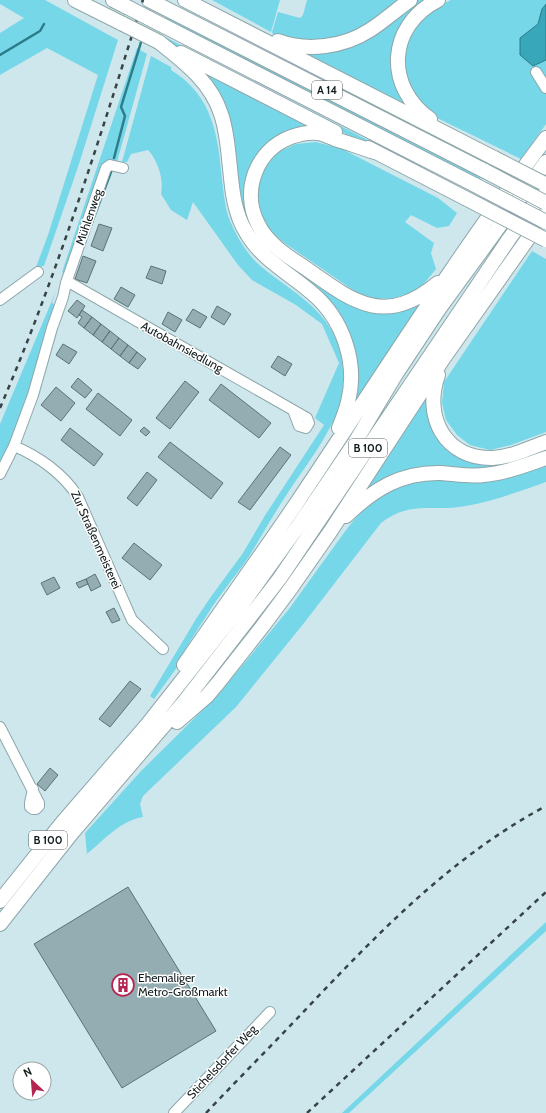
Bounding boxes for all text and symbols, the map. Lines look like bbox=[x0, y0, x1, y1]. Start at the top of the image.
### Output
road number: A 14 bbox=[312, 81, 342, 99]
street label: Mühlenweg bbox=[72, 186, 106, 247]
street label: Autobahnsiedlung bbox=[138, 318, 227, 376]
road number: B 100 bbox=[349, 439, 387, 457]
street label: Zur Straßenmeisterei bbox=[68, 488, 125, 591]
road number: B 100 bbox=[29, 831, 67, 849]
place label: Ehemaliger Metro-Großmarkt bbox=[138, 970, 228, 999]
building icon: Ehemaliger Metro-Großmarkt bbox=[110, 972, 136, 998]
street label: Stichelsdorfer Weg bbox=[183, 1021, 261, 1102]
north arrow bbox=[12, 1061, 52, 1101]
text: N bbox=[21, 1064, 34, 1080]

